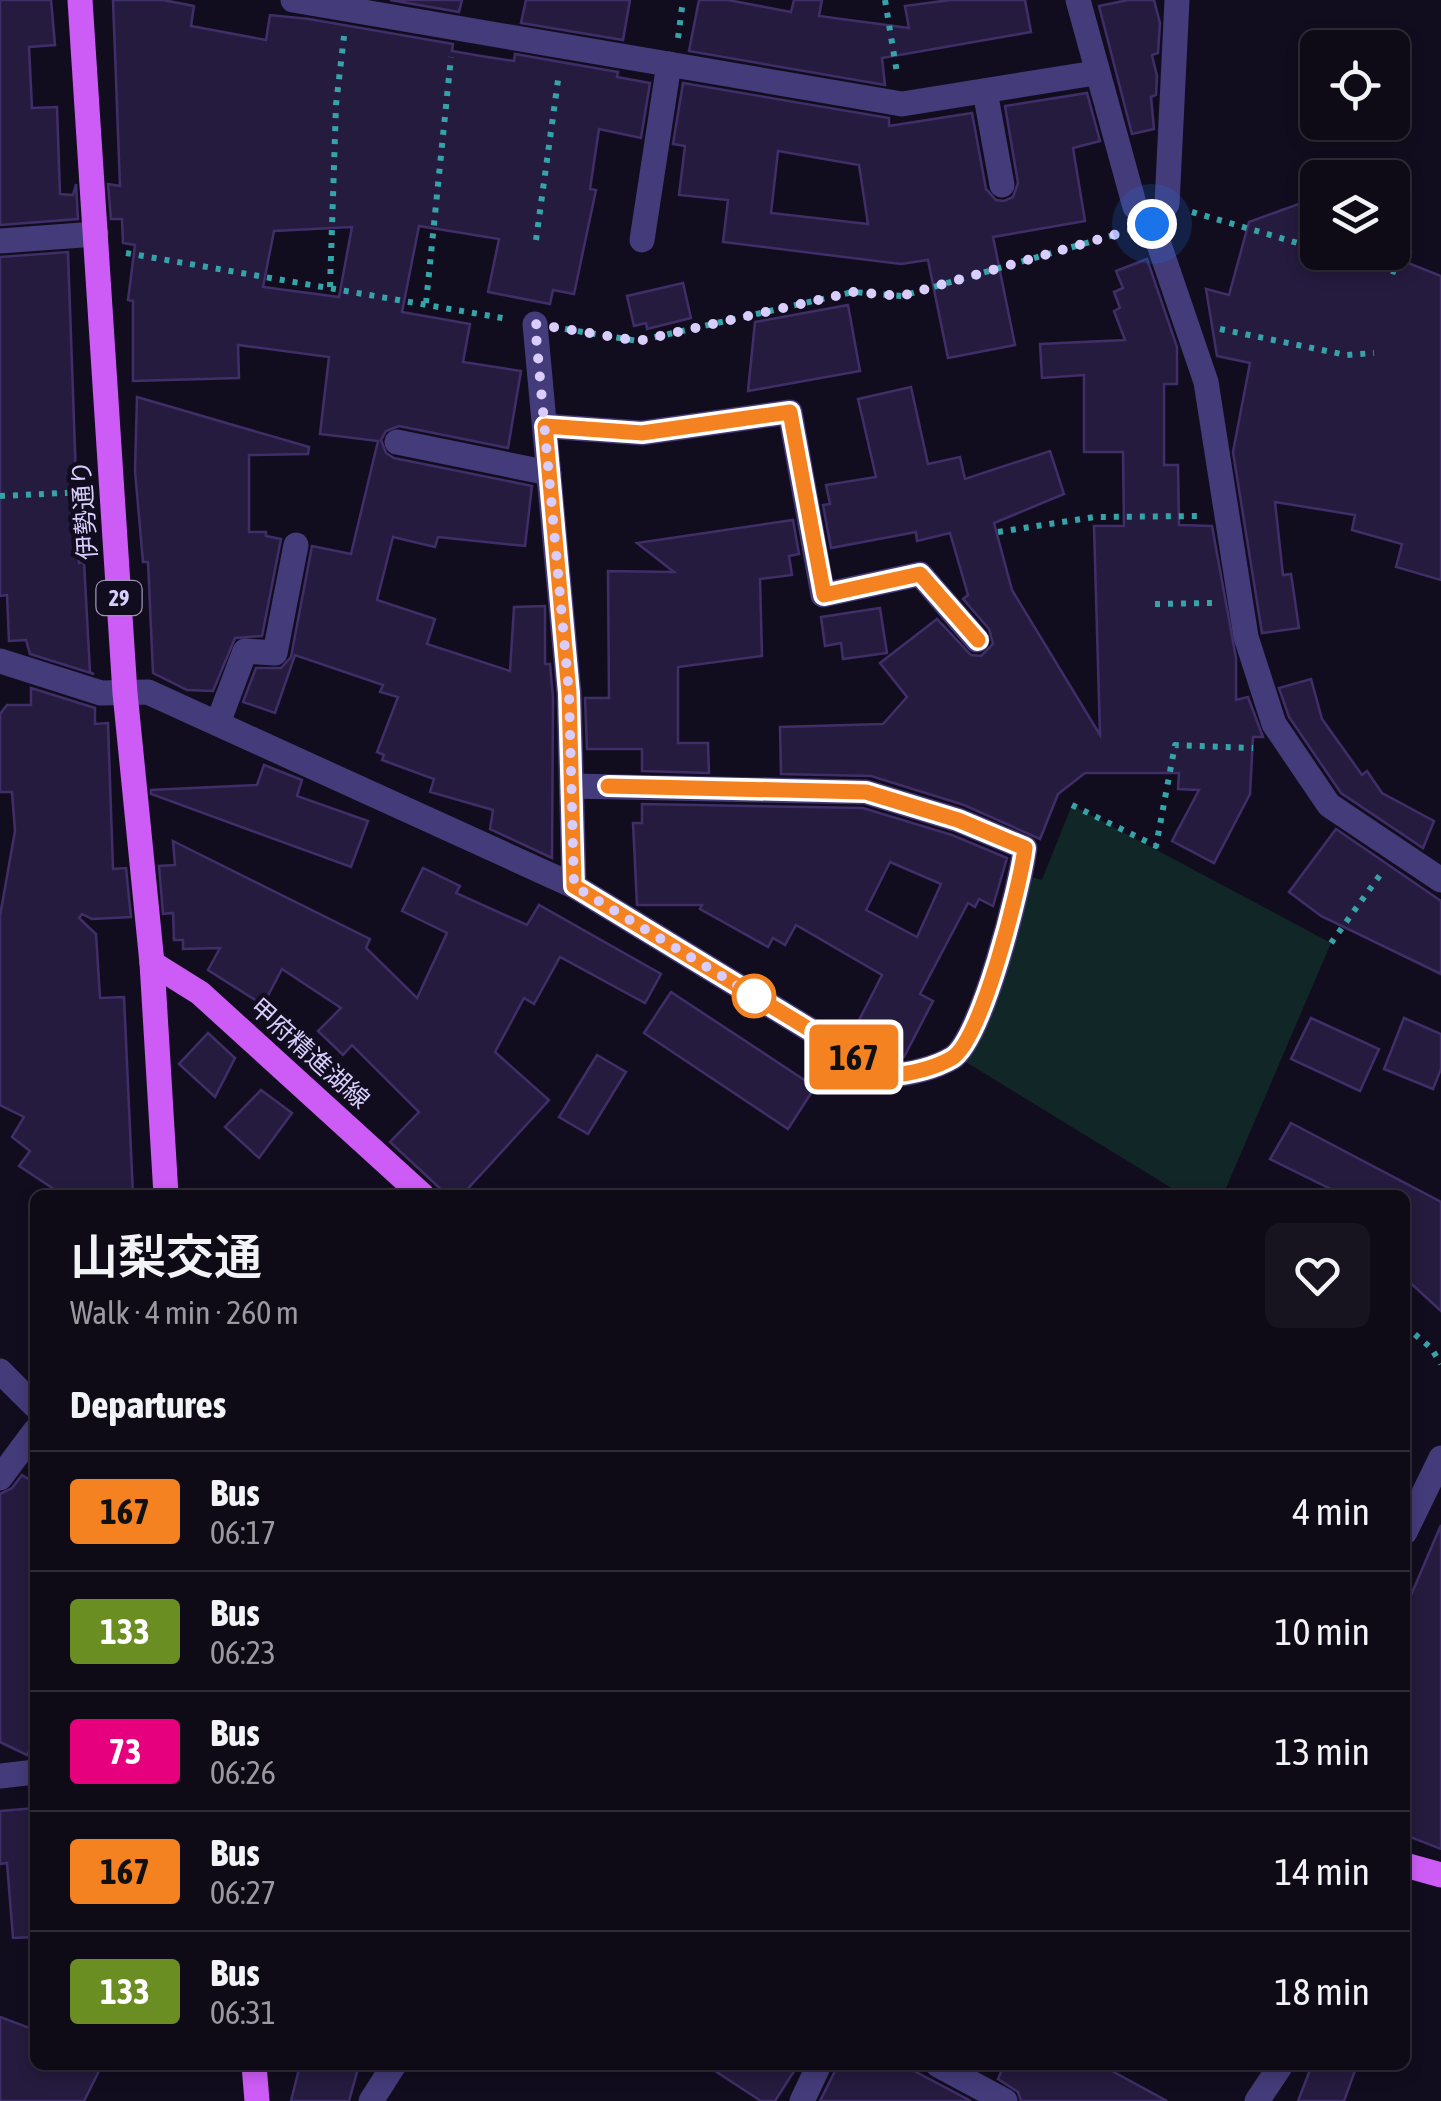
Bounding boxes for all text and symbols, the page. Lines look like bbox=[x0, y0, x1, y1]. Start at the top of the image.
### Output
map controls bbox=[1300, 30, 1410, 270]
button: locate bbox=[1300, 30, 1410, 140]
button: layers bbox=[1300, 160, 1410, 270]
your location bbox=[1127, 199, 1177, 249]
street label: 伊勢通り bbox=[67, 459, 101, 561]
road number: 29 bbox=[96, 581, 142, 615]
unlabelled marker bbox=[733, 975, 775, 1017]
street label: 甲府精進湖線 bbox=[245, 992, 375, 1114]
line badge: 167 bbox=[796, 1024, 912, 1090]
text: 167 bbox=[829, 1037, 879, 1077]
button: heart bbox=[1265, 1223, 1370, 1328]
text: 山梨交通 bbox=[70, 1229, 262, 1284]
text: Walk · 4 min · 260 m bbox=[70, 1294, 299, 1331]
text: Departures bbox=[70, 1383, 226, 1426]
text: Bus bbox=[210, 1471, 260, 1514]
text: 4 min bbox=[1292, 1490, 1370, 1533]
text: 167 bbox=[100, 1491, 150, 1531]
text: 06:17 bbox=[210, 1514, 276, 1551]
text: Bus bbox=[210, 1591, 260, 1634]
text: 10 min bbox=[1275, 1610, 1370, 1653]
text: 133 bbox=[100, 1611, 150, 1651]
text: 06:23 bbox=[210, 1634, 276, 1671]
text: Bus bbox=[210, 1711, 260, 1754]
text: 13 min bbox=[1275, 1730, 1370, 1773]
text: 73 bbox=[109, 1731, 141, 1771]
text: 06:26 bbox=[210, 1754, 276, 1791]
text: Bus bbox=[210, 1831, 260, 1874]
text: 14 min bbox=[1275, 1850, 1370, 1893]
text: 167 bbox=[100, 1851, 150, 1891]
text: 06:27 bbox=[210, 1874, 276, 1911]
text: Bus bbox=[210, 1951, 260, 1994]
text: 18 min bbox=[1275, 1970, 1370, 2013]
text: 133 bbox=[100, 1971, 150, 2011]
text: 06:31 bbox=[210, 1994, 276, 2031]

